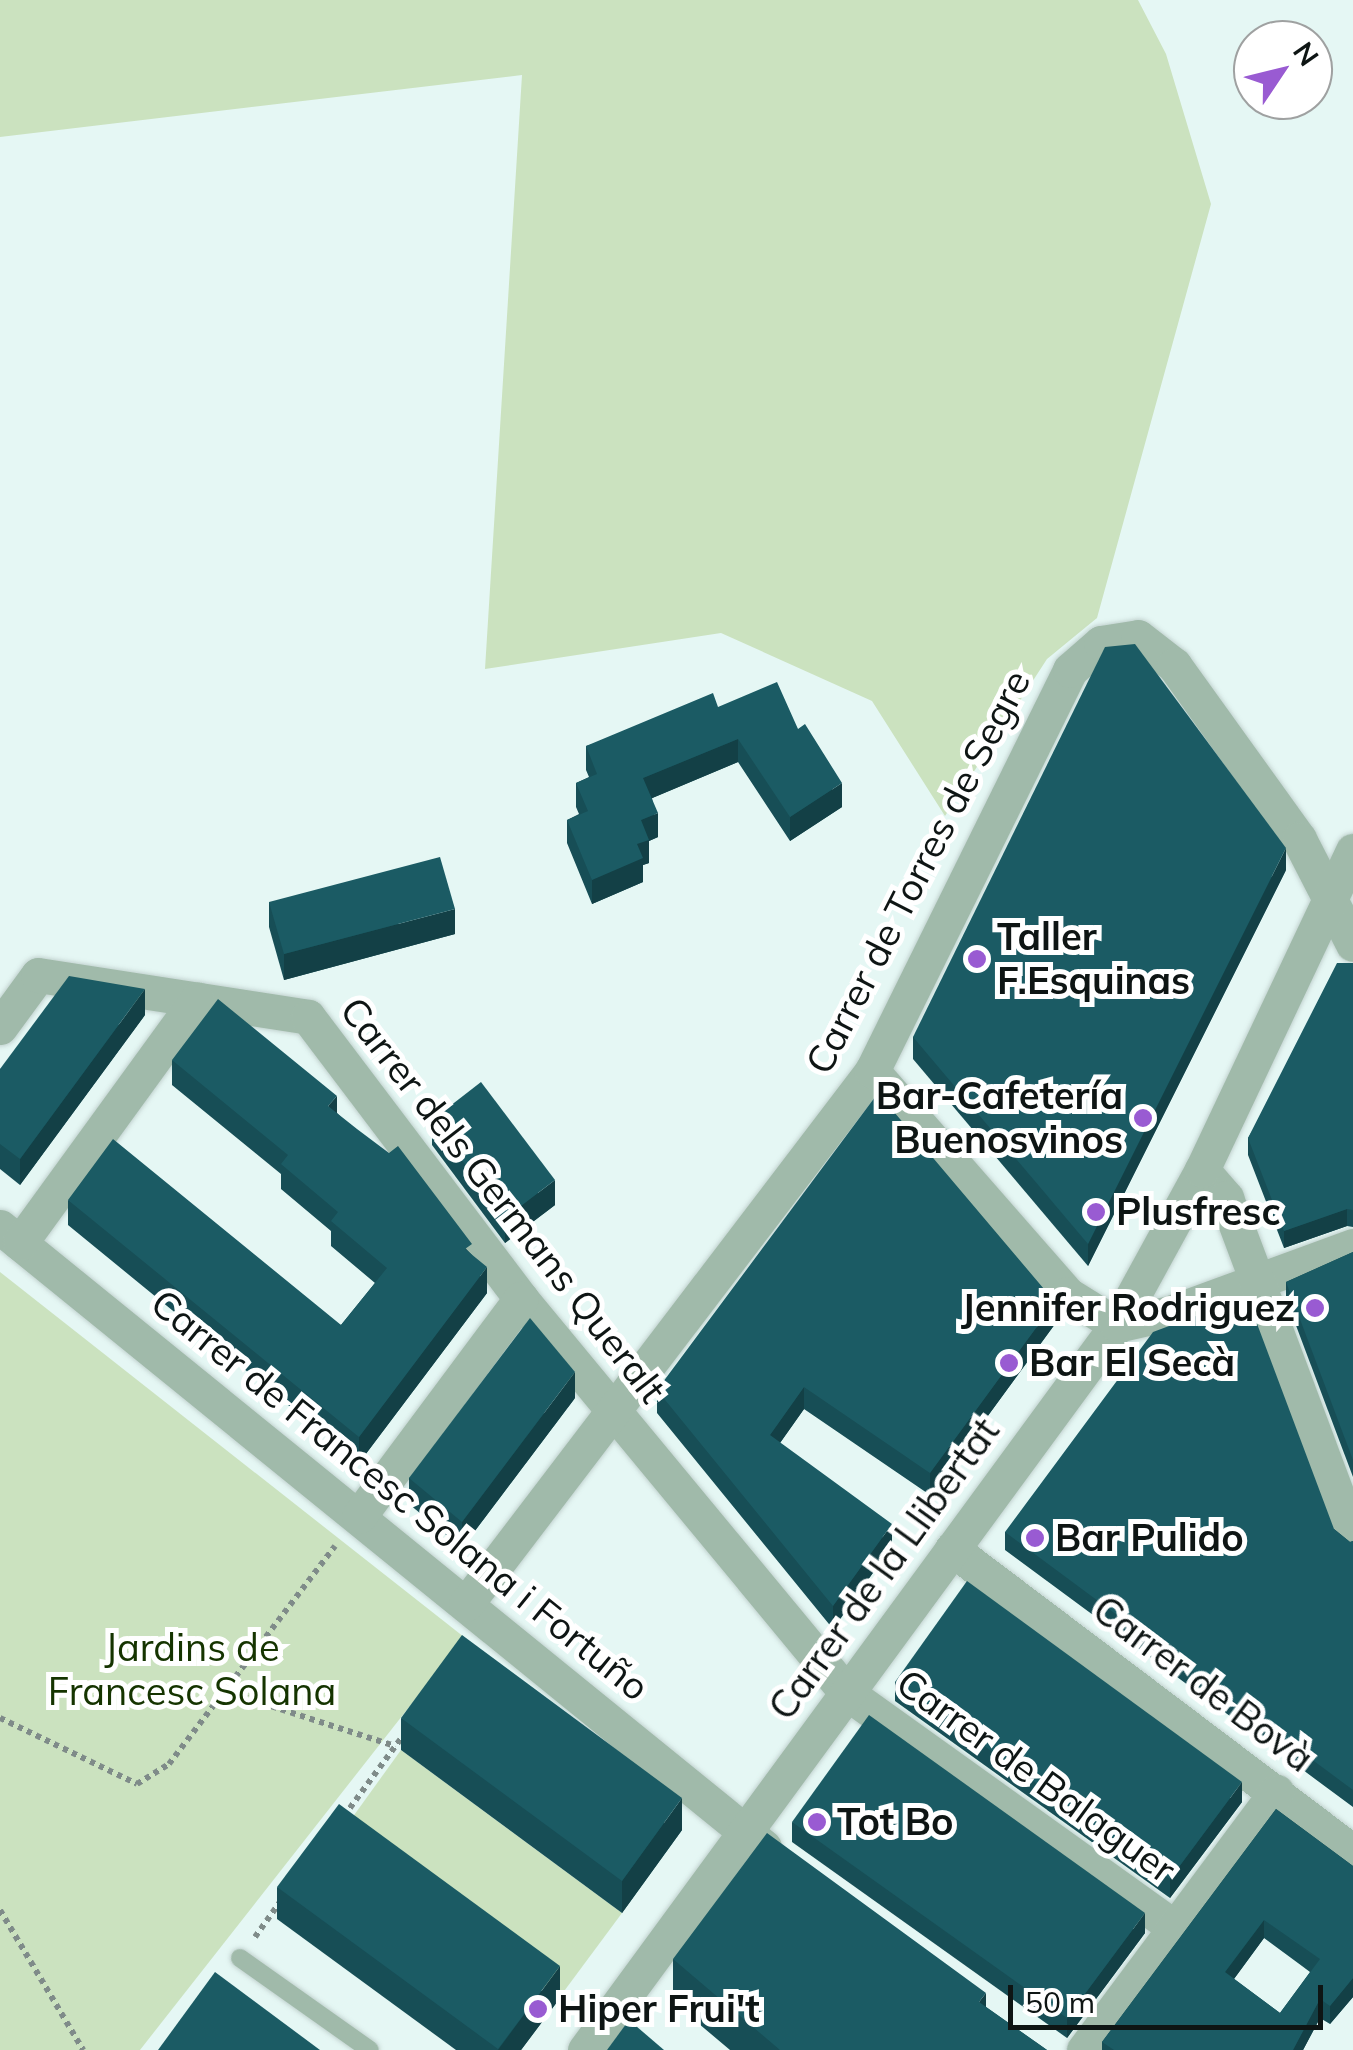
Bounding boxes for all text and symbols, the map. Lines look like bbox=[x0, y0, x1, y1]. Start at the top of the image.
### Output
north arrow bbox=[1233, 20, 1333, 120]
text: N bbox=[1286, 35, 1327, 72]
street label: Carrer de Torres de Segre bbox=[796, 663, 1040, 1081]
place label: Taller F.Esquinas bbox=[997, 914, 1190, 1004]
marker: Taller F.Esquinas bbox=[966, 948, 988, 970]
street label: Carrer dels Germans Queralt bbox=[331, 988, 675, 1412]
place label: Bar-Cafetería Buenosvinos bbox=[876, 1073, 1123, 1162]
marker: Bar-Cafetería Buenosvinos bbox=[1132, 1107, 1154, 1129]
place label: Plusfresc bbox=[1116, 1189, 1281, 1235]
marker: Plusfresc bbox=[1085, 1201, 1107, 1223]
street label: Carrer de Francesc Solana i Fortuño bbox=[142, 1280, 658, 1710]
place label: Jennifer Rodriguez bbox=[961, 1285, 1295, 1331]
marker: Jennifer Rodriguez bbox=[1304, 1297, 1326, 1319]
place label: Bar El Secà bbox=[1029, 1340, 1235, 1386]
marker: Bar El Secà bbox=[998, 1352, 1020, 1374]
street label: Carrer de la Llibertat bbox=[759, 1409, 1009, 1729]
place label: Bar Pulido bbox=[1055, 1515, 1244, 1561]
marker: Bar Pulido bbox=[1024, 1527, 1046, 1549]
street label: Carrer de Bovà bbox=[1084, 1586, 1322, 1782]
park label: Jardins de Francesc Solana bbox=[48, 1625, 336, 1715]
street label: Carrer de Balaguer bbox=[888, 1660, 1184, 1892]
place label: Tot Bo bbox=[837, 1799, 953, 1845]
marker: Tot Bo bbox=[806, 1811, 828, 1833]
scale bar bbox=[1013, 1965, 1328, 2027]
text: 50 m bbox=[1025, 1983, 1095, 2021]
place label: Hiper Frui't bbox=[558, 1986, 760, 2032]
marker: Hiper Frui't bbox=[527, 1998, 549, 2020]

